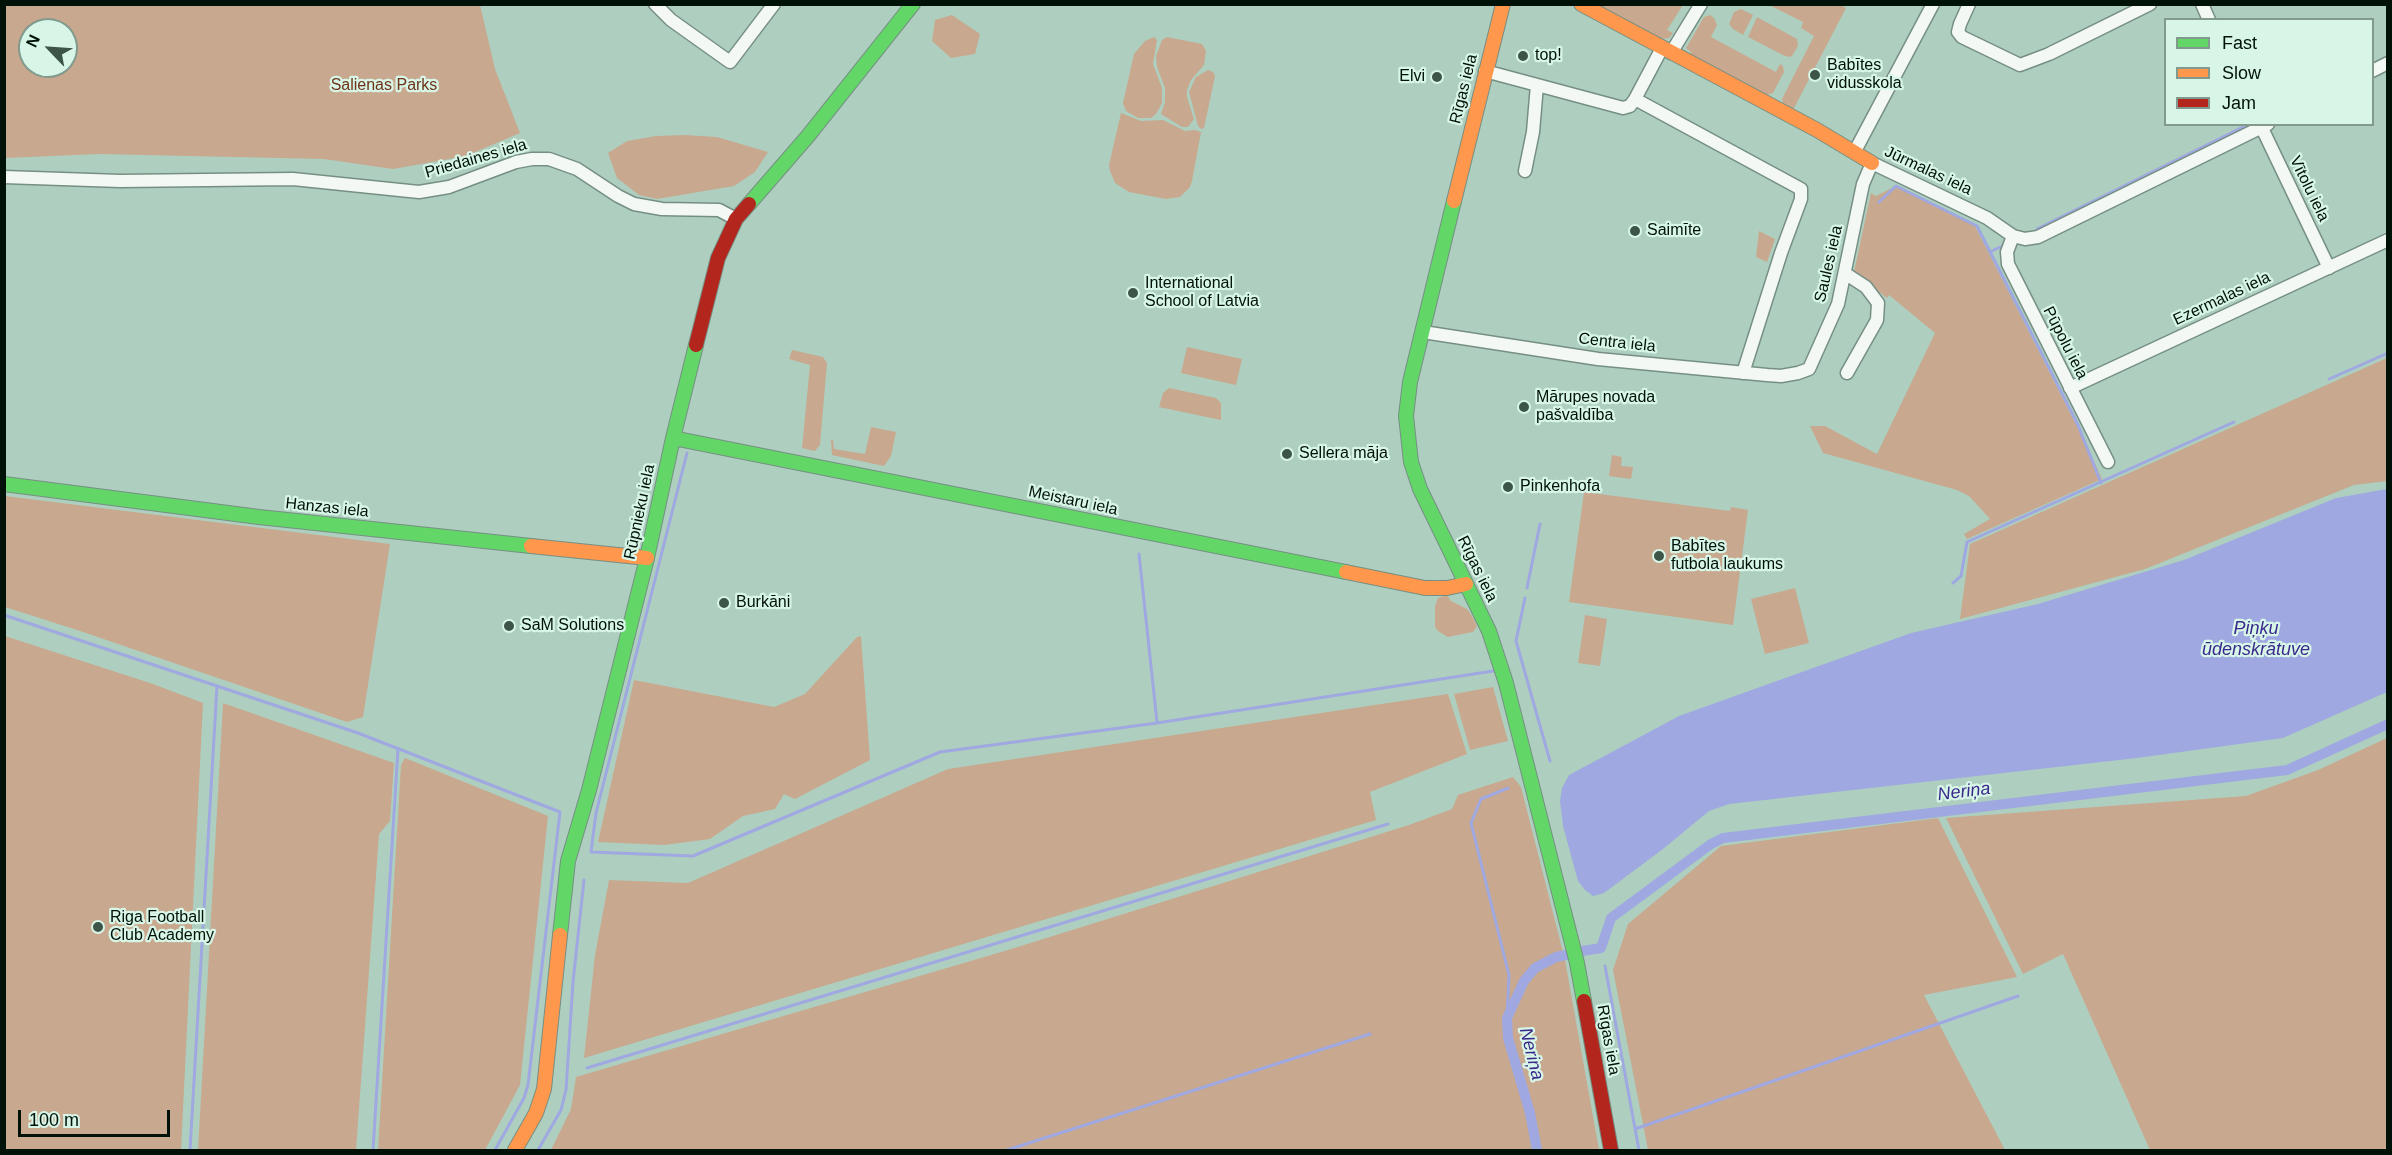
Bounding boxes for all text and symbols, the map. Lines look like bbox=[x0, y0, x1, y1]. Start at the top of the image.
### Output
north arrow bbox=[18, 18, 78, 78]
legend bbox=[2164, 18, 2374, 126]
text: N bbox=[23, 32, 43, 50]
text: Fast bbox=[2222, 33, 2257, 53]
place label: top! bbox=[1535, 46, 1562, 66]
marker: top! bbox=[1516, 49, 1530, 63]
street label: Rīgas iela bbox=[1446, 52, 1482, 126]
place label: Babītes vidusskola bbox=[1827, 56, 1902, 94]
text: Slow bbox=[2222, 63, 2261, 83]
place label: Elvi bbox=[1399, 67, 1425, 87]
marker: Babītes vidusskola bbox=[1808, 68, 1822, 82]
marker: Elvi bbox=[1430, 70, 1444, 84]
park label: Salienas Parks bbox=[331, 76, 437, 96]
text: Jam bbox=[2222, 93, 2256, 113]
street label: Priedaines iela bbox=[423, 135, 529, 183]
street label: Jūrmalas iela bbox=[1881, 142, 1975, 200]
street label: Vītolu iela bbox=[2285, 153, 2333, 225]
place label: Saimīte bbox=[1647, 221, 1701, 241]
marker: Saimīte bbox=[1628, 224, 1642, 238]
street label: Saules iela bbox=[1811, 224, 1847, 304]
street label: Ezermalas iela bbox=[2170, 268, 2274, 330]
place label: International School of Latvia bbox=[1145, 274, 1259, 312]
marker: International School of Latvia bbox=[1126, 286, 1140, 300]
street label: Pūpolu iela bbox=[2038, 303, 2092, 383]
street label: Centra iela bbox=[1578, 329, 1656, 357]
place label: Mārupes novada pašvaldība bbox=[1536, 388, 1655, 426]
marker: Mārupes novada pašvaldība bbox=[1517, 400, 1531, 414]
place label: Sellera māja bbox=[1299, 444, 1388, 464]
marker: Sellera māja bbox=[1280, 447, 1294, 461]
street label: Rūpnieku iela bbox=[621, 463, 659, 561]
place label: Pinkenhofa bbox=[1520, 477, 1600, 497]
marker: Pinkenhofa bbox=[1501, 480, 1515, 494]
street label: Meistaru iela bbox=[1027, 482, 1119, 520]
street label: Hanzas iela bbox=[284, 494, 370, 522]
street label: Rīgas iela bbox=[1453, 533, 1501, 605]
place label: Babītes futbola laukums bbox=[1671, 537, 1783, 575]
marker: Babītes futbola laukums bbox=[1652, 549, 1666, 563]
place label: Burkāni bbox=[736, 593, 790, 613]
marker: Burkāni bbox=[717, 596, 731, 610]
place label: SaM Solutions bbox=[521, 616, 624, 636]
water label: Piņķu ūdenskrātuve bbox=[2202, 618, 2310, 660]
marker: SaM Solutions bbox=[502, 619, 516, 633]
water label: Neriņa bbox=[1936, 778, 1992, 806]
place label: Riga Football Club Academy bbox=[110, 908, 214, 946]
marker: Riga Football Club Academy bbox=[91, 920, 105, 934]
street label: Rīgas iela bbox=[1592, 1003, 1624, 1077]
water label: Neriņa bbox=[1514, 1026, 1548, 1082]
scale bar bbox=[21, 1098, 172, 1136]
text: 100 m bbox=[29, 1110, 79, 1130]

